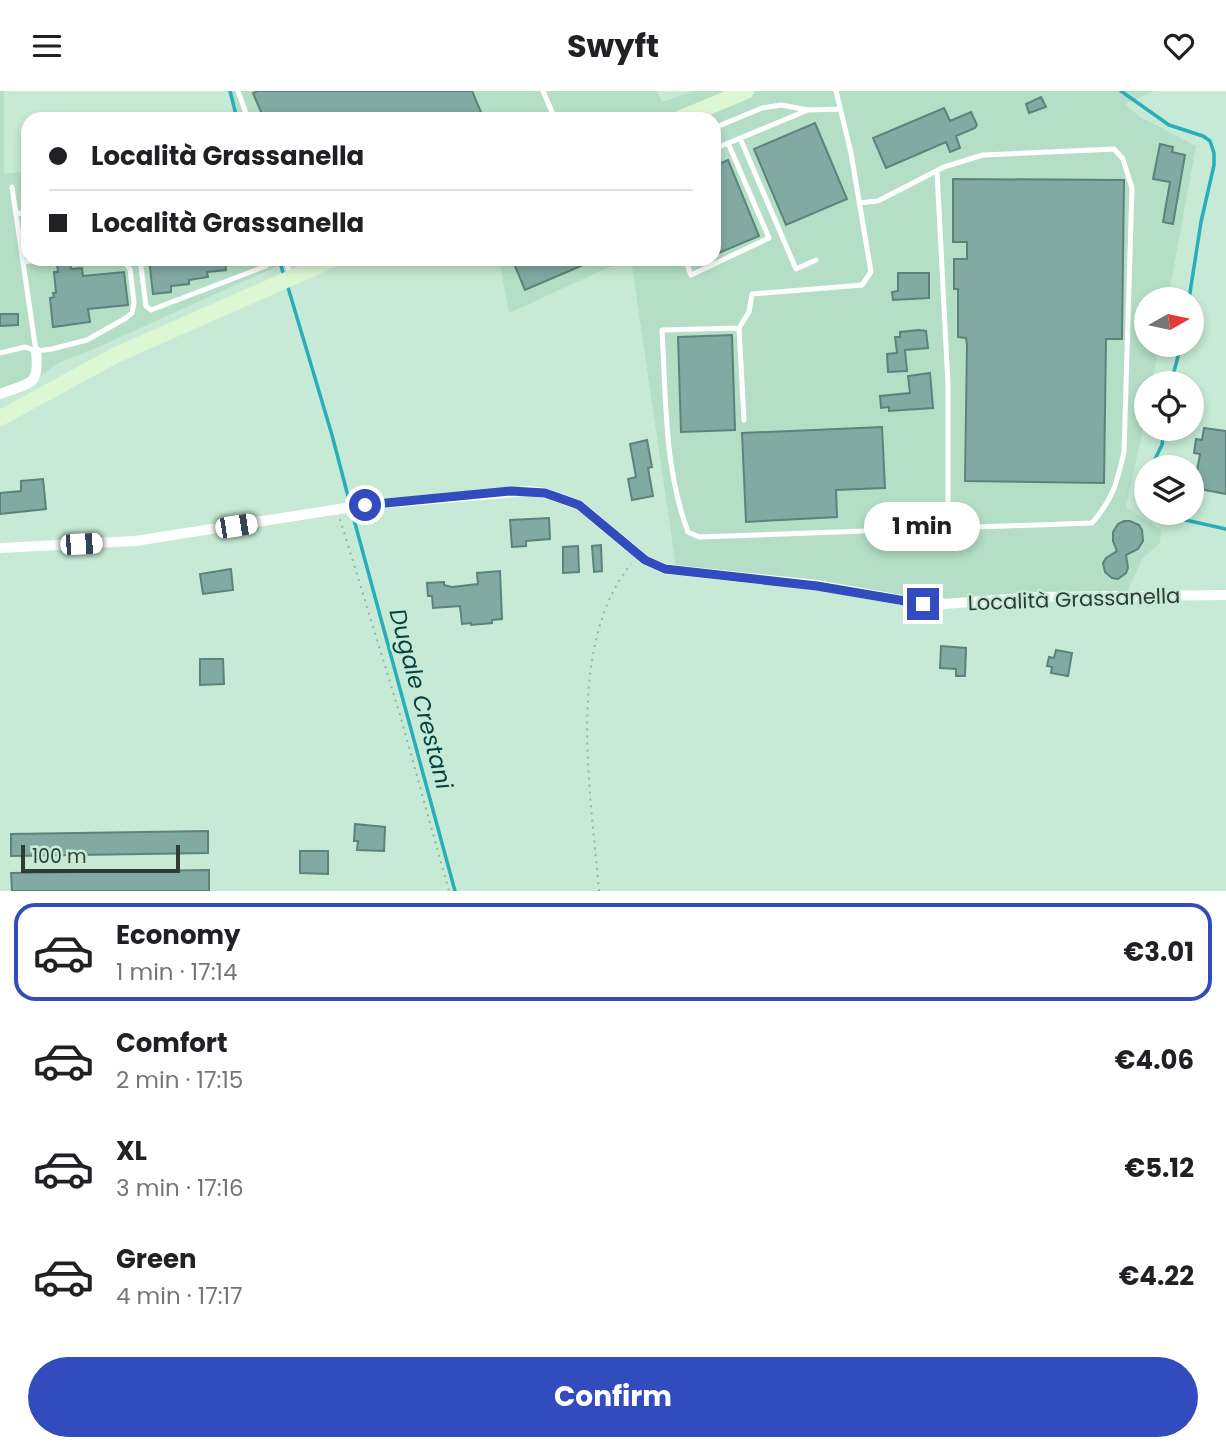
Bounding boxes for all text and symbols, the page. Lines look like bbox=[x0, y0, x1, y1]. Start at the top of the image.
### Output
text: Swyft bbox=[567, 23, 659, 68]
icon: menu bbox=[28, 27, 66, 65]
icon: heart bbox=[1160, 27, 1198, 65]
text: Località Grassanella bbox=[91, 138, 364, 174]
text: Località Grassanella bbox=[91, 205, 364, 241]
north arrow bbox=[1134, 287, 1204, 357]
map controls bbox=[1134, 287, 1204, 525]
button: locate bbox=[1134, 371, 1204, 441]
button: layers bbox=[1134, 455, 1204, 525]
route start bbox=[349, 489, 381, 521]
callout: 1 min bbox=[865, 503, 981, 552]
text: 1 min bbox=[892, 510, 952, 542]
car bbox=[214, 512, 259, 540]
car bbox=[60, 532, 103, 556]
street label: Località Grassanella bbox=[967, 581, 1181, 617]
route end bbox=[907, 588, 939, 620]
water label: Dugale Crestani bbox=[382, 605, 461, 793]
scale bar bbox=[21, 842, 180, 874]
text: 100 m bbox=[32, 843, 87, 870]
text: Economy bbox=[116, 917, 240, 953]
icon: car bbox=[32, 921, 95, 984]
text: €3.01 bbox=[1124, 934, 1194, 970]
text: 1 min · 17:14 bbox=[116, 956, 237, 988]
text: Comfort bbox=[116, 1025, 228, 1061]
icon: car bbox=[32, 1029, 95, 1092]
text: €4.06 bbox=[1115, 1042, 1194, 1078]
text: 2 min · 17:15 bbox=[116, 1064, 243, 1096]
text: XL bbox=[116, 1133, 147, 1169]
icon: car bbox=[32, 1137, 95, 1200]
text: €5.12 bbox=[1124, 1150, 1194, 1186]
text: 3 min · 17:16 bbox=[116, 1172, 244, 1204]
text: Green bbox=[116, 1241, 197, 1277]
icon: car bbox=[32, 1245, 95, 1308]
text: €4.22 bbox=[1119, 1258, 1194, 1294]
text: 4 min · 17:17 bbox=[116, 1280, 243, 1312]
button: Confirm bbox=[28, 1357, 1198, 1437]

